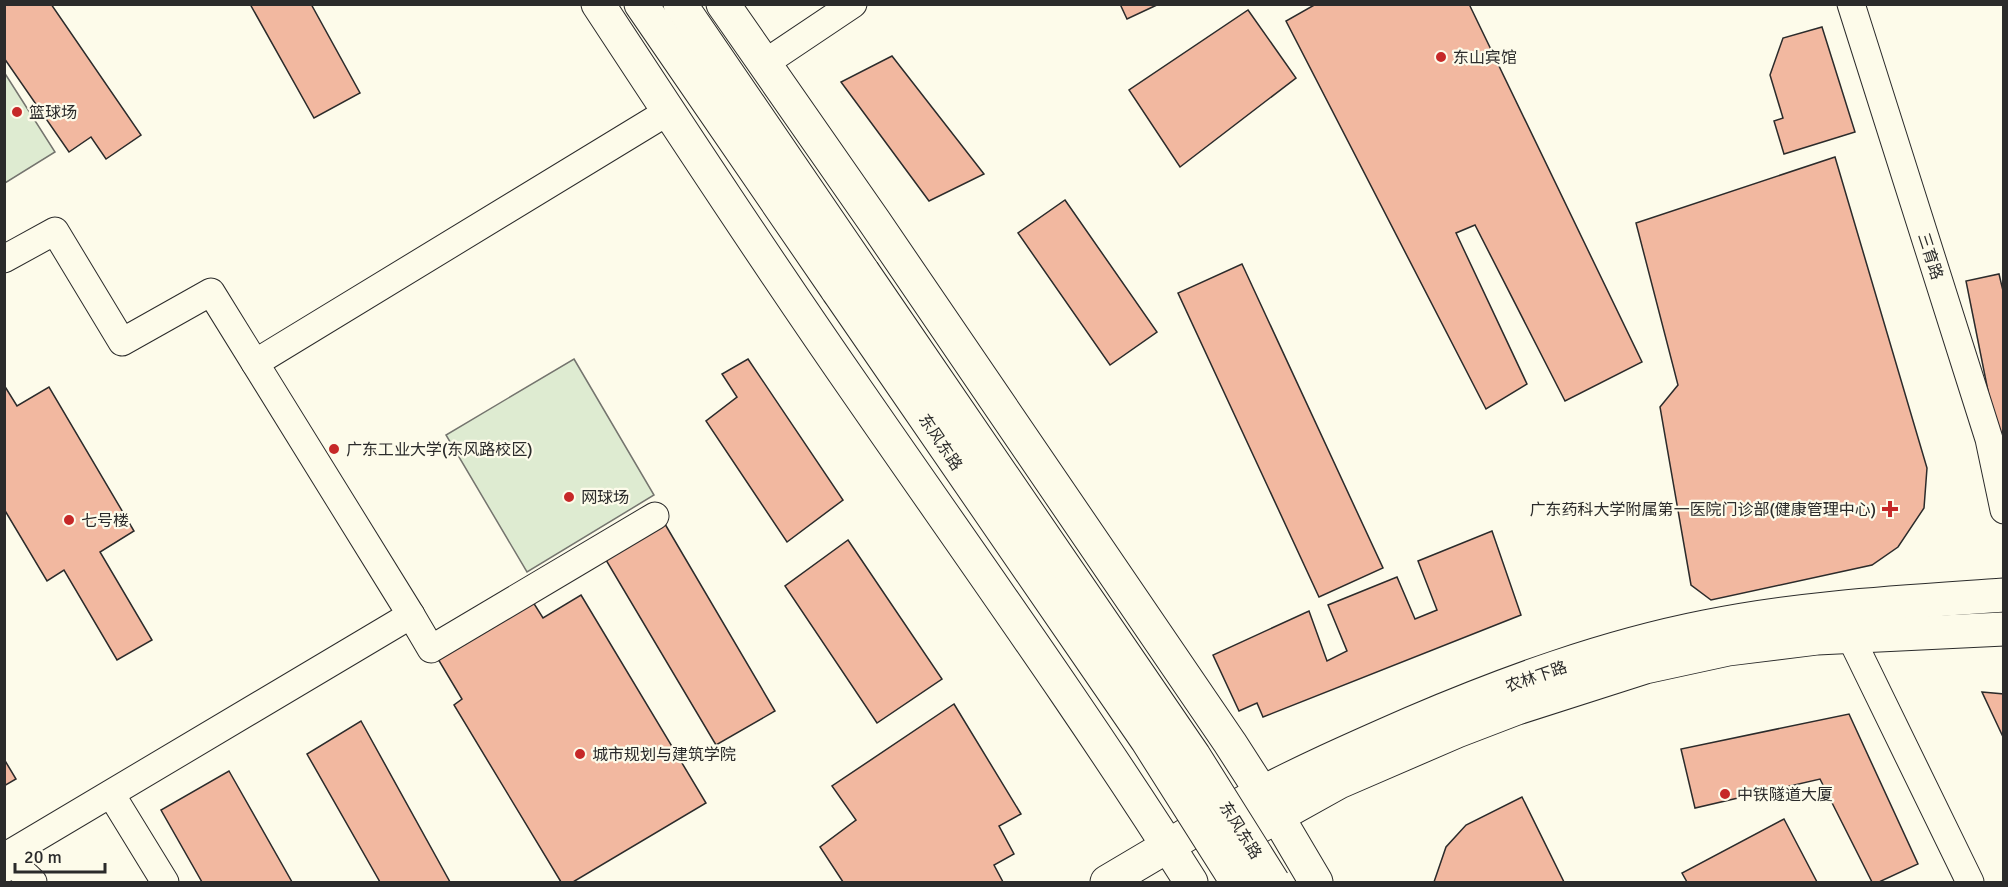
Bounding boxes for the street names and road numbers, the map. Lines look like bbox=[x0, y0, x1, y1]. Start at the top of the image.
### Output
street label: 三育路 bbox=[1913, 230, 1947, 282]
street label: 东风东路 bbox=[914, 410, 966, 475]
street label: 农林下路 bbox=[1503, 657, 1570, 697]
street label: 东风东路 bbox=[1215, 798, 1266, 863]

